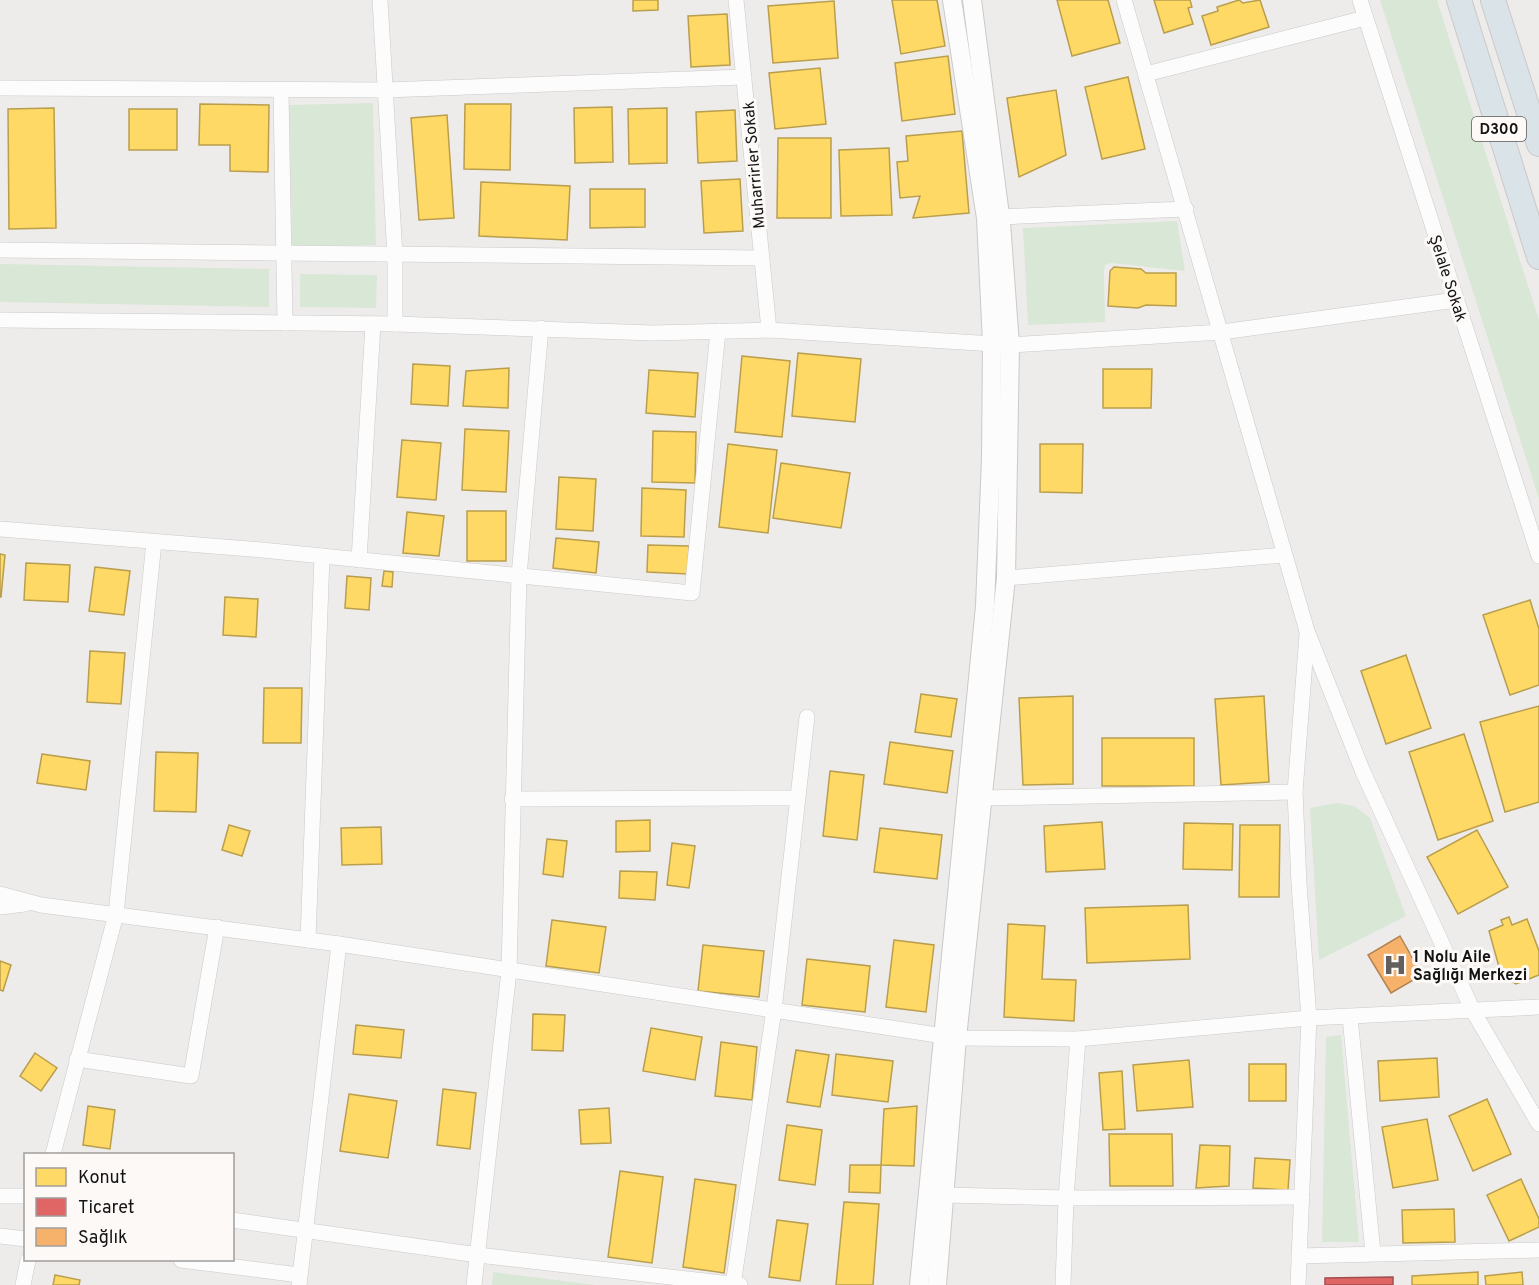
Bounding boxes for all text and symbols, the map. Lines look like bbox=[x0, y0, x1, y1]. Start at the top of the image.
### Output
street label: Muharrirler Sokak bbox=[739, 100, 771, 230]
road number: D300 bbox=[1472, 117, 1526, 141]
street label: Şelale Sokak bbox=[1424, 233, 1471, 325]
place label: 1 Nolu Aile Sağlığı Merkezi bbox=[1413, 948, 1527, 986]
hospital icon: 1 Nolu Aile Sağlığı Merkezi bbox=[1382, 952, 1408, 978]
legend bbox=[24, 1153, 234, 1261]
text: Konut bbox=[78, 1167, 126, 1190]
text: Ticaret bbox=[78, 1197, 134, 1220]
text: Sağlık bbox=[78, 1227, 128, 1250]

